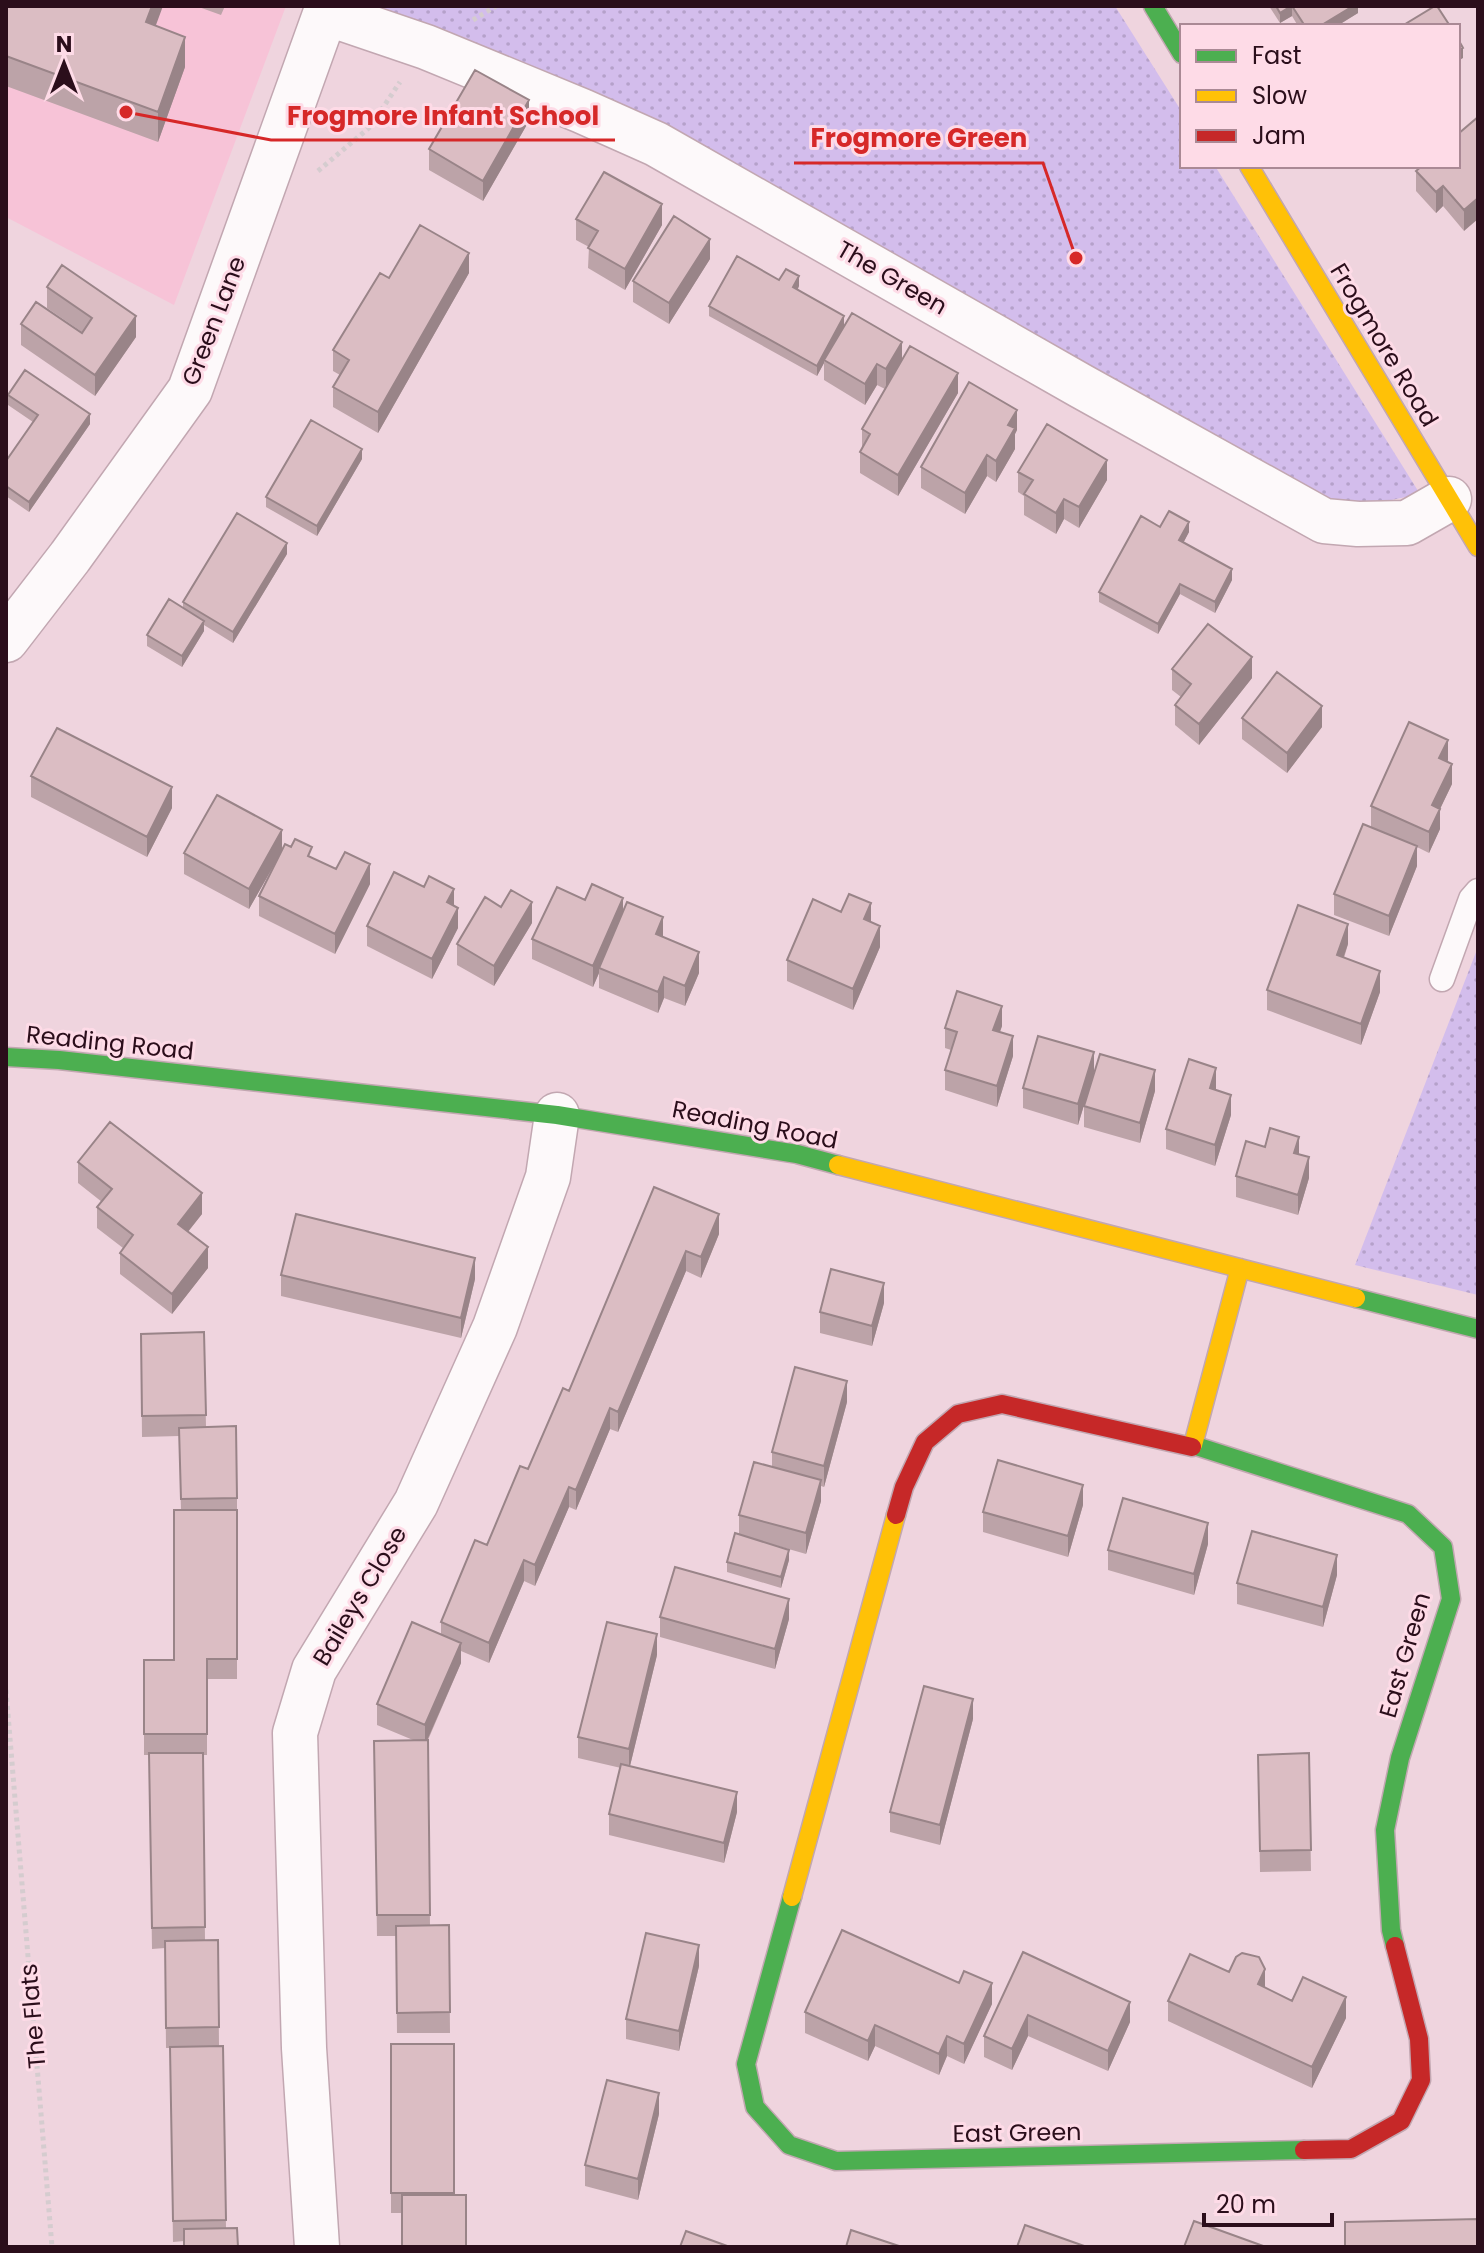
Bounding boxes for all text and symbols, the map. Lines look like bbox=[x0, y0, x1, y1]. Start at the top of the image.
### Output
north arrow bbox=[24, 24, 104, 104]
legend bbox=[1180, 24, 1460, 168]
text: N bbox=[56, 29, 72, 60]
text: Fast bbox=[1252, 39, 1302, 72]
text: Slow bbox=[1252, 79, 1307, 112]
callout: Frogmore Infant School bbox=[271, 90, 615, 140]
text: Frogmore Infant School bbox=[287, 98, 599, 134]
callout: Frogmore Green bbox=[794, 113, 1043, 163]
text: Jam bbox=[1252, 119, 1306, 152]
text: Frogmore Green bbox=[811, 120, 1027, 156]
street label: The Green bbox=[831, 233, 953, 322]
street label: Green Lane bbox=[174, 251, 253, 390]
street label: Frogmore Road bbox=[1323, 257, 1446, 433]
street label: Reading Road bbox=[25, 1017, 195, 1068]
street label: Reading Road bbox=[669, 1092, 841, 1157]
street label: Baileys Close bbox=[305, 1520, 414, 1672]
street label: East Green bbox=[1371, 1588, 1438, 1721]
street label: The Flats bbox=[11, 1962, 54, 2070]
street label: East Green bbox=[952, 2115, 1082, 2150]
scale bar bbox=[1204, 2177, 1332, 2227]
text: 20 m bbox=[1216, 2188, 1276, 2221]

